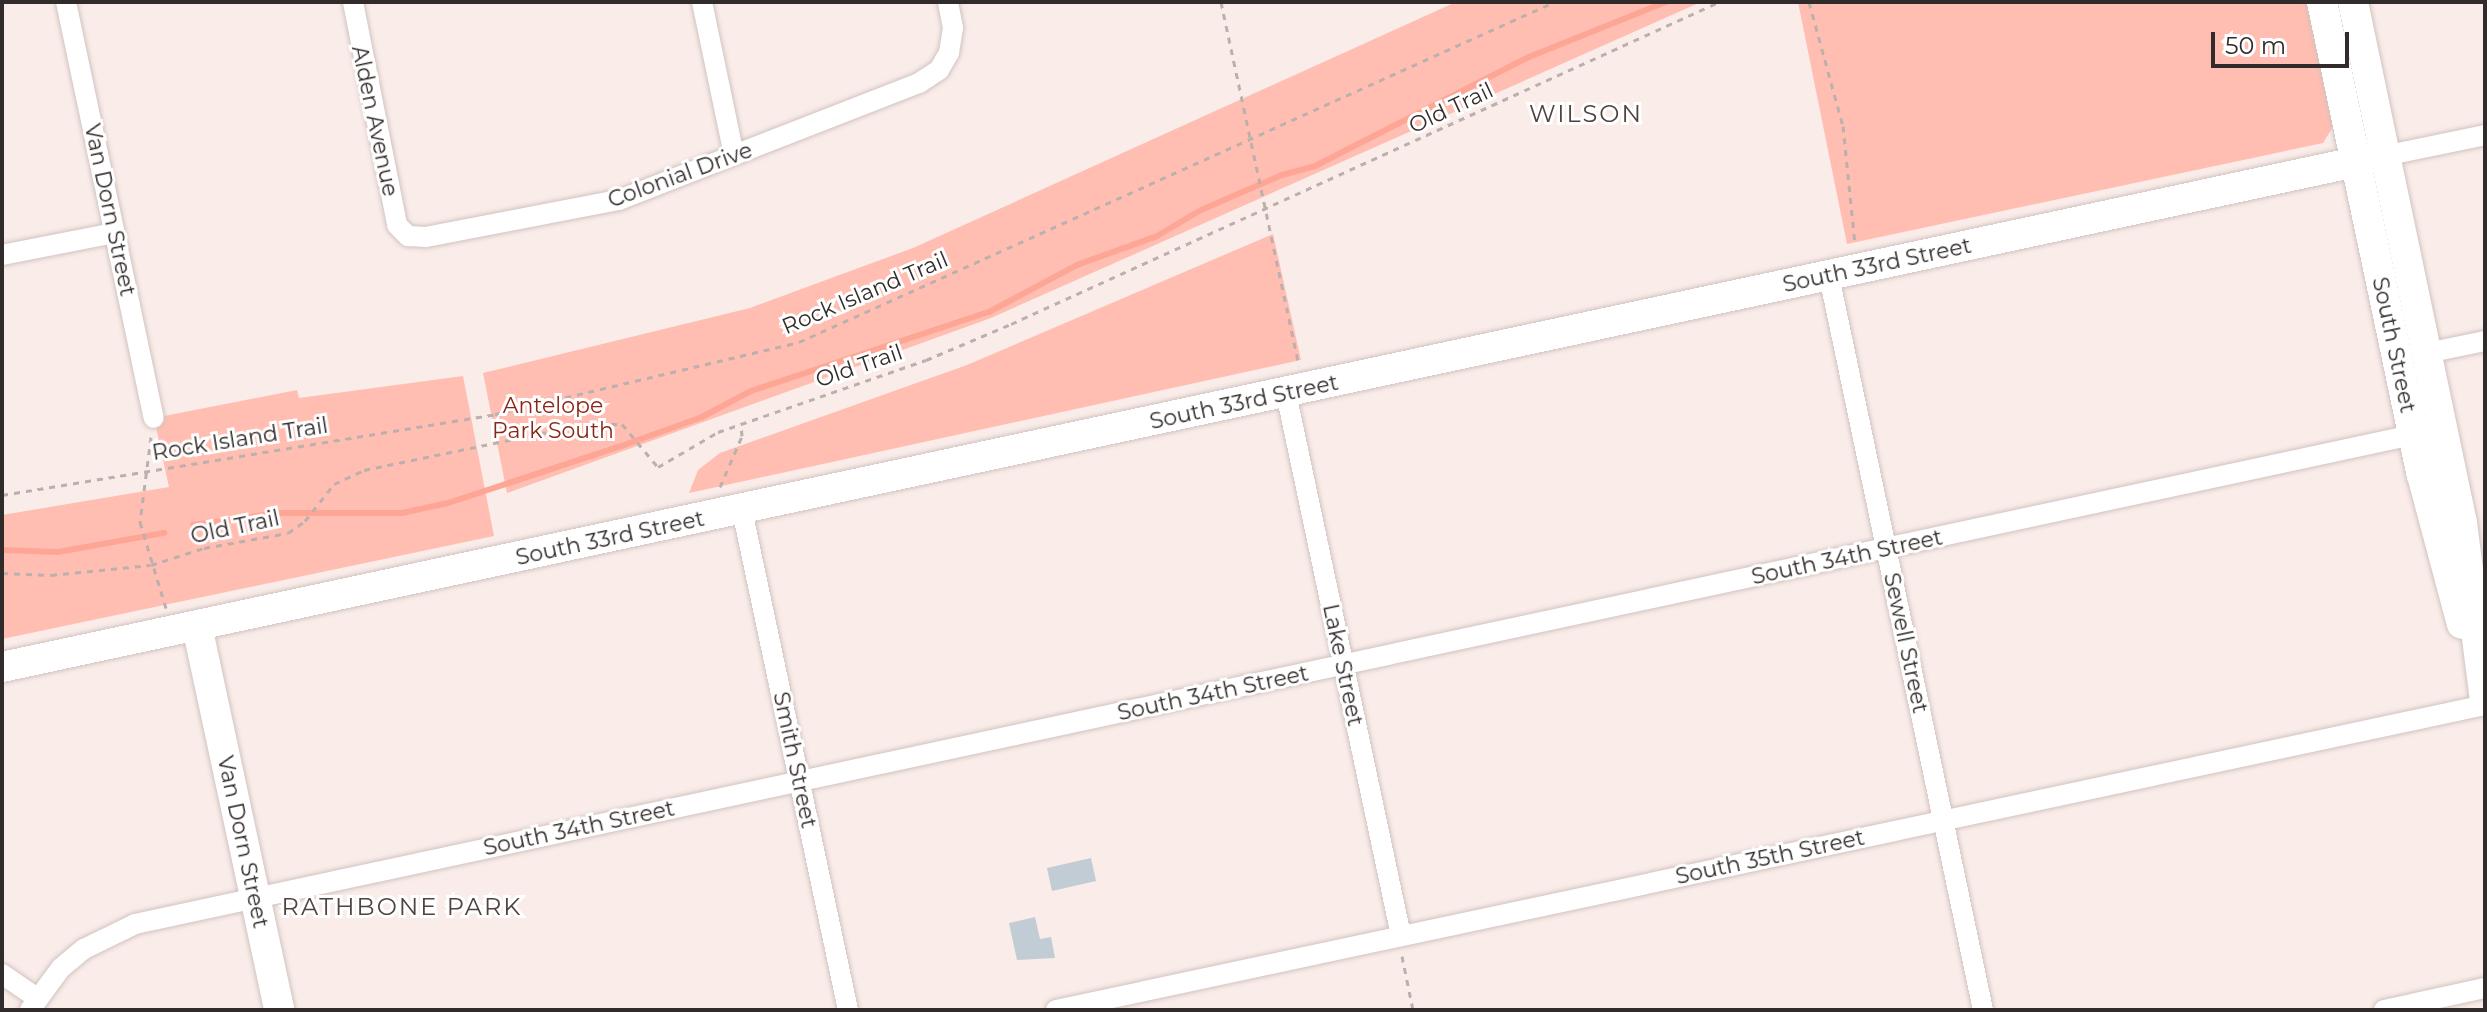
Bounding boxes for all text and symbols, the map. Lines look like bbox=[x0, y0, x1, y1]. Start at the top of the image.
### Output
scale bar bbox=[2215, 16, 2353, 66]
text: 50 m bbox=[2225, 31, 2286, 60]
street label: Alden Avenue bbox=[346, 43, 404, 199]
street label: Old Trail bbox=[1405, 77, 1497, 139]
district label: WILSON bbox=[1529, 100, 1643, 128]
street label: Van Dorn Street bbox=[79, 121, 141, 299]
street label: Colonial Drive bbox=[604, 137, 756, 213]
street label: South 33rd Street bbox=[1780, 232, 1974, 298]
street label: Rock Island Trail bbox=[778, 246, 952, 340]
street label: South Street bbox=[2367, 275, 2421, 415]
street label: Old Trail bbox=[812, 339, 906, 393]
street label: South 33rd Street bbox=[1147, 369, 1341, 435]
park label: Antelope Park South bbox=[492, 392, 614, 444]
street label: Rock Island Trail bbox=[150, 412, 330, 466]
street label: Old Trail bbox=[188, 505, 282, 549]
street label: South 33rd Street bbox=[513, 505, 707, 571]
street label: South 34th Street bbox=[1749, 524, 1945, 590]
street label: Sewell Street bbox=[1878, 570, 1934, 716]
street label: Lake Street bbox=[1317, 602, 1369, 728]
street label: South 34th Street bbox=[1115, 660, 1311, 726]
street label: Smith Street bbox=[768, 689, 822, 831]
street label: Van Dorn Street bbox=[212, 753, 274, 931]
street label: South 34th Street bbox=[481, 795, 677, 861]
street label: South 35th Street bbox=[1673, 824, 1867, 890]
district label: RATHBONE PARK bbox=[282, 893, 522, 921]

